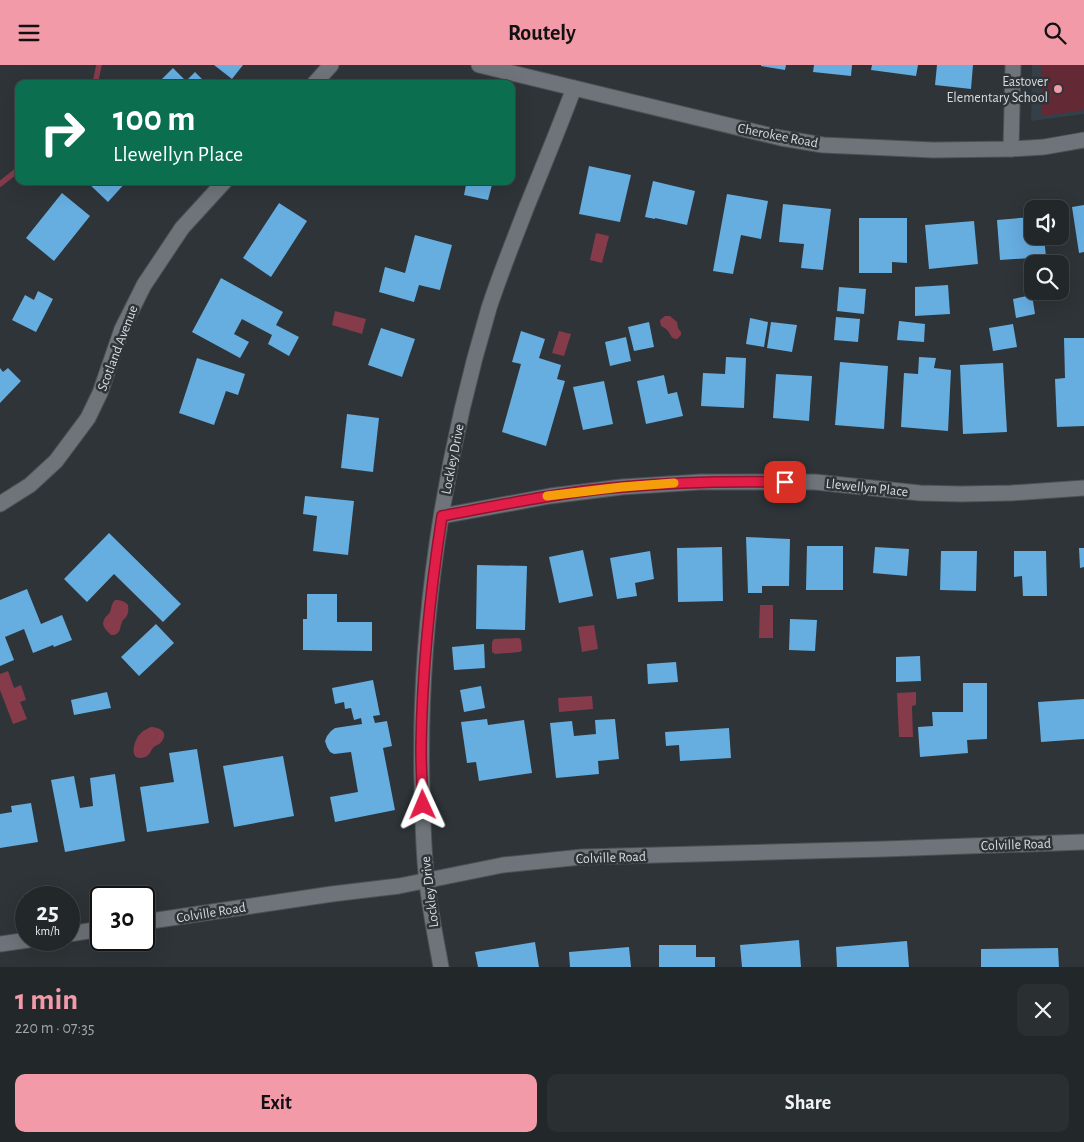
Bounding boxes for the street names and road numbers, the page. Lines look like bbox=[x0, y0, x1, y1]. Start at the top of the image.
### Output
street label: Cherokee Road bbox=[736, 121, 819, 151]
street label: Scotland Avenue bbox=[95, 304, 141, 393]
street label: Lockley Drive bbox=[439, 423, 467, 496]
street label: Llewellyn Place bbox=[825, 477, 909, 499]
street label: Colville Road bbox=[981, 837, 1051, 853]
street label: Colville Road bbox=[576, 850, 646, 866]
street label: Lockley Drive bbox=[419, 855, 441, 928]
street label: Colville Road bbox=[175, 901, 247, 925]

